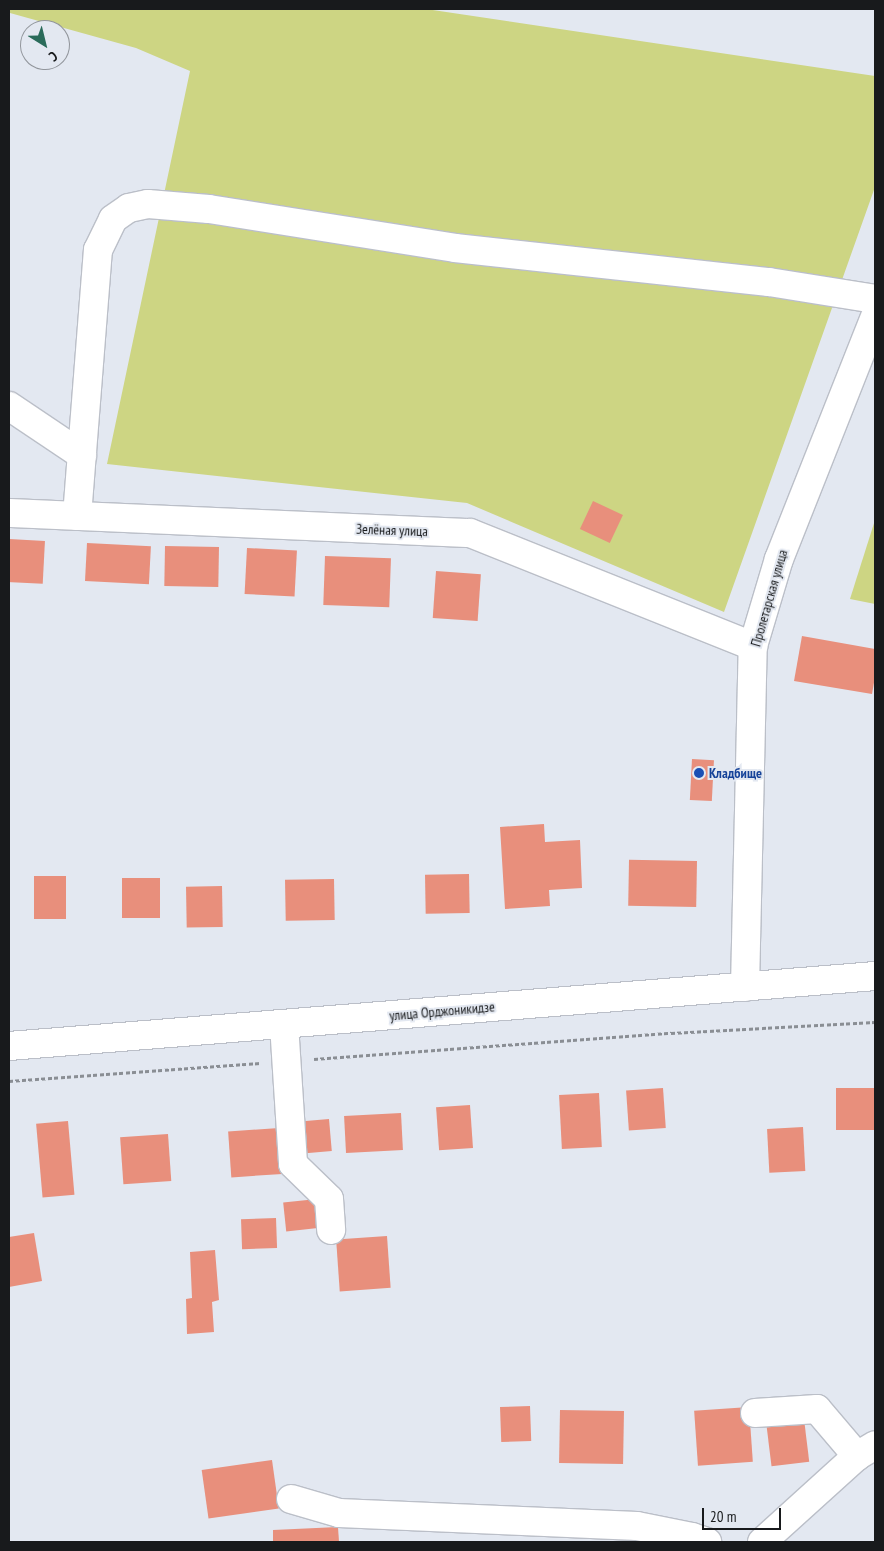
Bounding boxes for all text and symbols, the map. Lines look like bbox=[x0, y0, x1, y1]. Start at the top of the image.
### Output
north arrow bbox=[20, 20, 70, 70]
text: С bbox=[45, 47, 61, 65]
street label: Зелёная улица bbox=[356, 520, 428, 540]
street label: Пролетарская улица bbox=[747, 547, 791, 649]
place label: Кладбище bbox=[709, 765, 762, 781]
marker: Кладбище bbox=[693, 767, 705, 779]
street label: улица Орджоникидзе bbox=[389, 998, 495, 1024]
scale bar bbox=[704, 1498, 783, 1530]
text: 20 m bbox=[710, 1507, 736, 1526]

